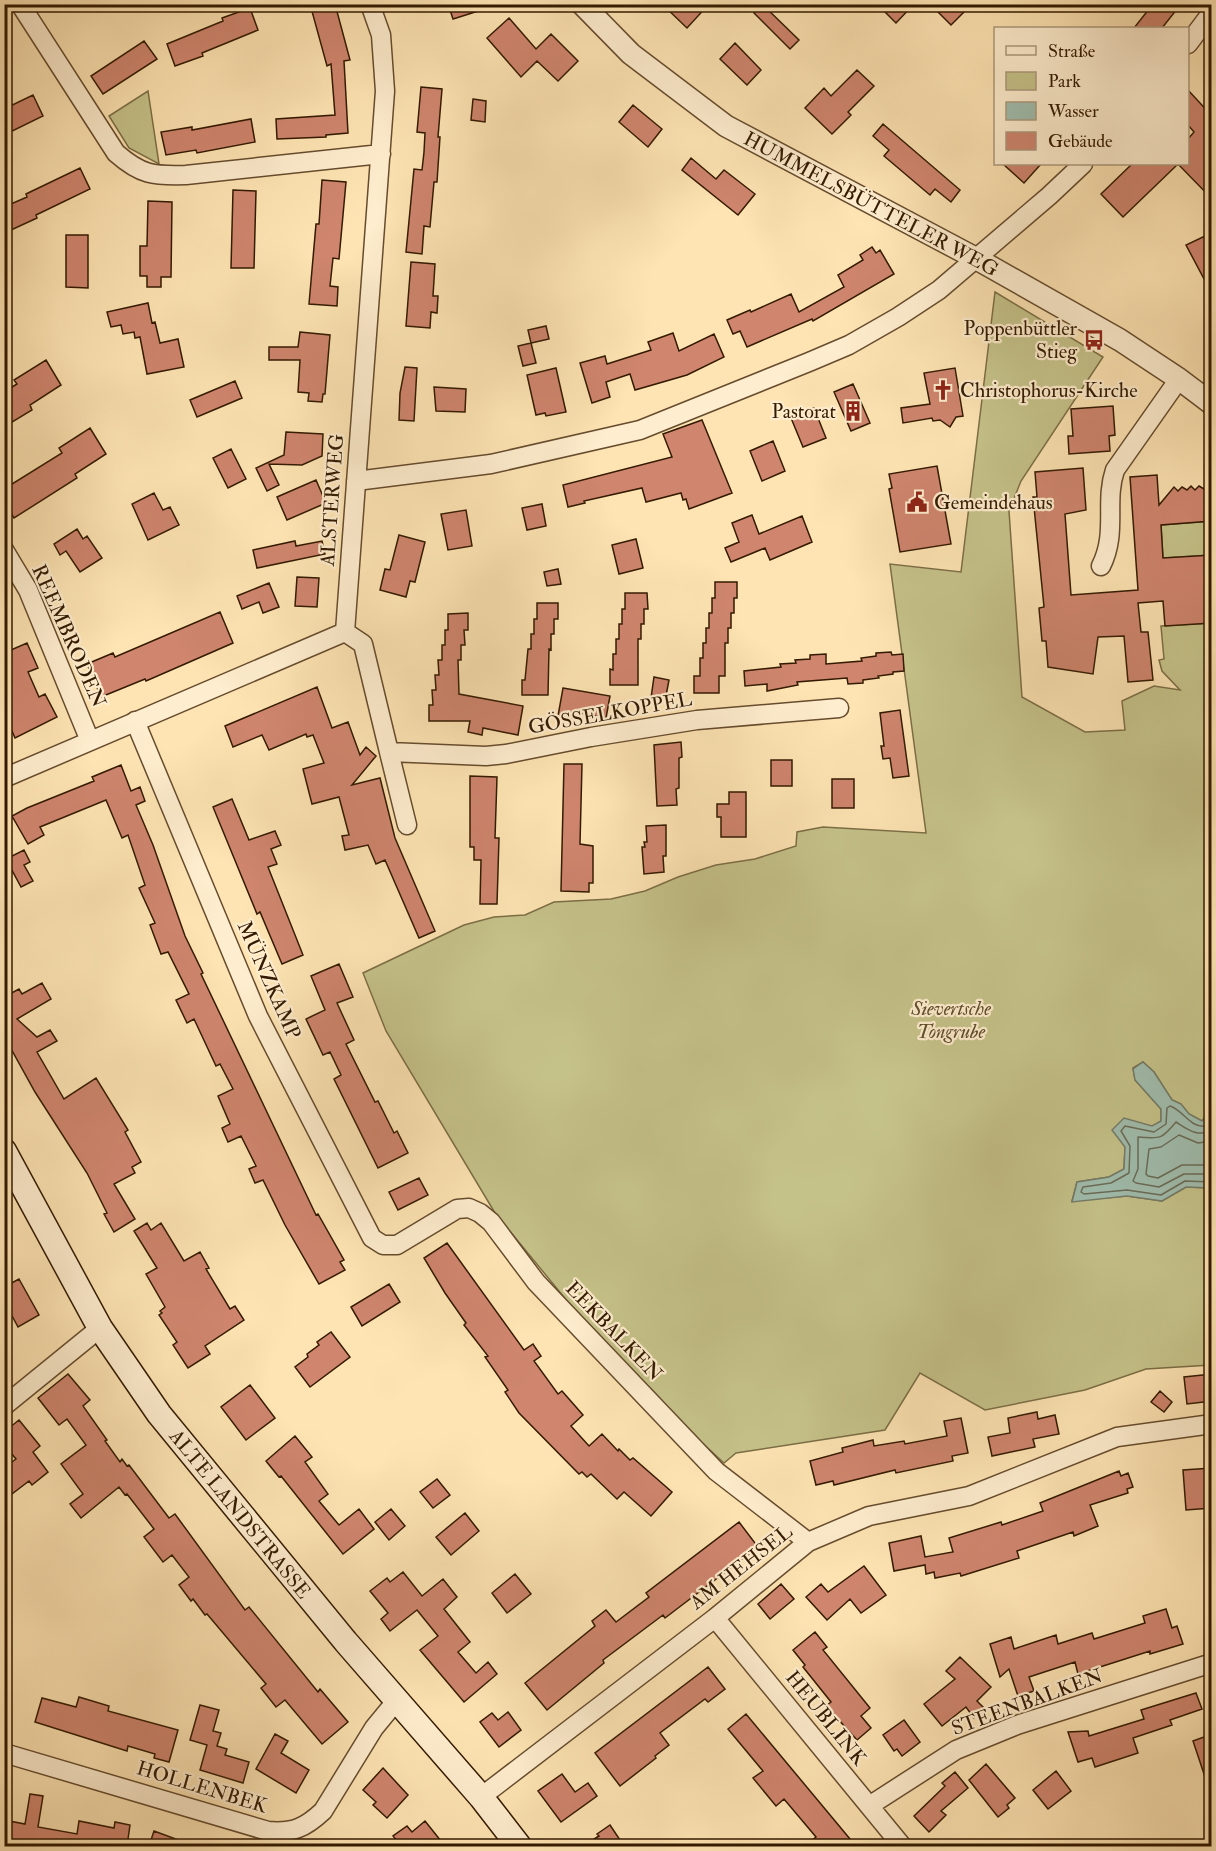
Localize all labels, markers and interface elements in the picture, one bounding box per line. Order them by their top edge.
legend [994,27,1189,165]
text: Straße [1048,40,1096,63]
text: Park [1048,70,1081,93]
text: Wasser [1047,100,1099,123]
street label: HUMMELSBÜTTELER WEG [739,126,1003,282]
text: Gebäude [1048,130,1113,153]
place label: Poppenbüttler Stieg [964,316,1078,364]
bus stop icon: Poppenbüttler Stieg [1082,328,1106,352]
church icon: Christophorus-Kirche [931,378,955,402]
place label: Christophorus-Kirche [960,378,1138,404]
place label: Pastorat [771,399,837,424]
building icon: Pastorat [841,399,865,423]
street label: ALSTERWEG [315,433,349,568]
public building icon: Gemeindehaus [905,490,929,514]
place label: Gemeindehaus [934,490,1053,515]
street label: REEMBRODEN [26,561,112,711]
street label: GÖSSELKOPPEL [526,686,694,740]
street label: MÜNZKAMP [232,917,306,1043]
park label: Sievertsche Tongrube [910,996,991,1044]
street label: EEKBALKEN [560,1276,668,1386]
street label: ALTE LANDSTRASSE [163,1423,316,1604]
street label: AM HEHSEL [684,1519,798,1615]
street label: STEENBALKEN [948,1663,1106,1741]
street label: HEUBLINK [780,1665,873,1771]
street label: HOLLENBEK [134,1755,271,1819]

